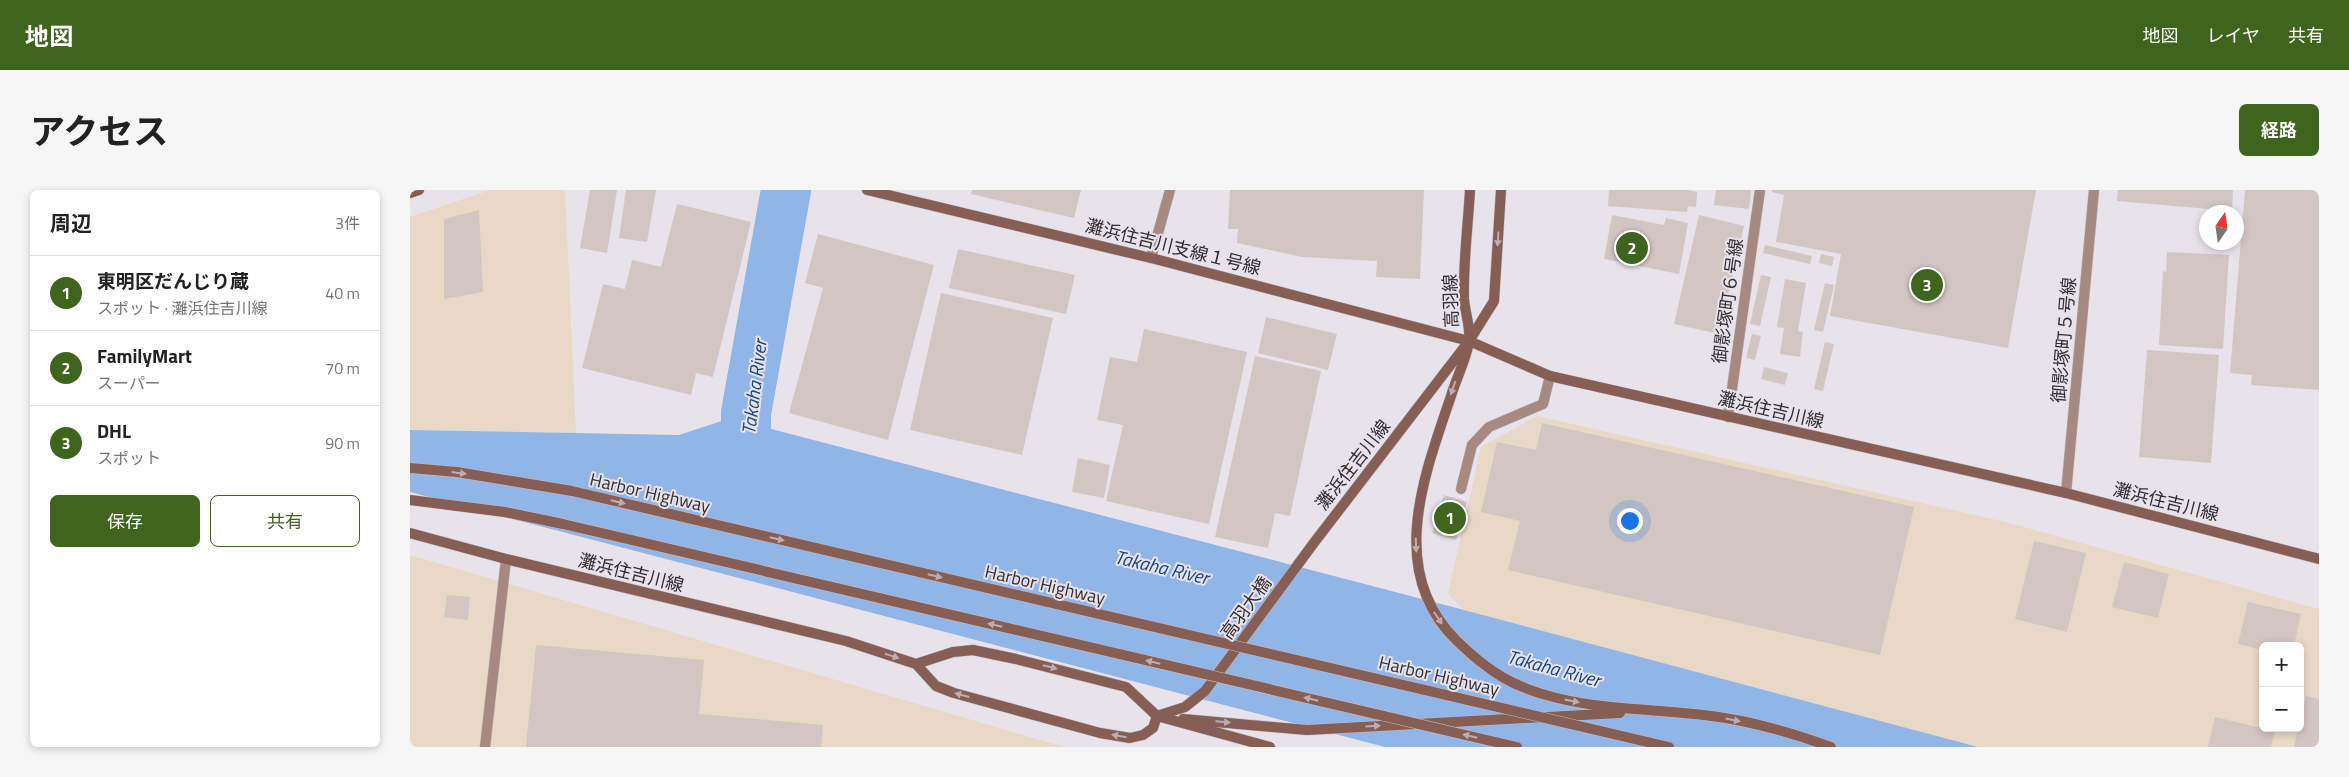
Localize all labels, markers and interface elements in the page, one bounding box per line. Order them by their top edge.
text: 地図 [25,18,73,54]
text: 地図 [2143,22,2179,49]
text: レイヤ [2207,22,2260,49]
text: 共有 [2288,22,2324,49]
text: アクセス [30,104,168,158]
button: 経路 [2239,104,2319,156]
north arrow [2199,205,2244,250]
text: 周辺 [50,207,92,239]
text: 3件 [335,211,360,235]
street label: 灘浜住吉川支線１号線 [1083,212,1264,281]
pin: 2 [1616,229,1648,267]
one-way arrow [1493,231,1501,247]
street label: 御影塚町６号線 [1705,237,1750,365]
text: 東明区だんじり蔵 [97,266,249,295]
pin: 3 [1911,266,1943,304]
street label: 高羽線 [1436,274,1465,328]
street label: 御影塚町５号線 [2045,276,2082,404]
text: 1 [62,281,70,305]
text: 40 m [325,281,360,305]
text: スポット · 灘浜住吉川線 [97,296,268,320]
water label: Takaha River [733,336,774,436]
text: FamilyMart [97,341,192,370]
text: 2 [62,356,70,380]
text: 70 m [325,356,360,380]
text: スーパー [97,371,161,395]
one-way arrow [1449,380,1457,395]
street label: 灘浜住吉川線 [1715,384,1827,435]
street label: 灘浜住吉川線 [1309,414,1396,516]
text: DHL [97,416,131,445]
text: 3 [62,431,70,455]
text: 90 m [325,431,360,455]
text: スポット [97,446,161,470]
street label: Harbor Highway [587,466,713,520]
one-way arrow [451,469,467,477]
street label: 灘浜住吉川線 [2110,475,2222,528]
button: 保存 [50,495,200,547]
button: 共有 [210,495,360,547]
one-way arrow [611,498,626,506]
pin: 1 [1434,499,1466,537]
your location [1617,508,1643,534]
one-way arrow [769,535,784,543]
one-way arrow [1413,537,1421,553]
water label: Takaha River [1112,542,1214,592]
street label: 灘浜住吉川線 [575,546,687,599]
street label: Harbor Highway [982,558,1108,612]
street label: 高羽大橋 [1214,571,1278,645]
one-way arrow [927,572,942,580]
one-way arrow [1433,611,1443,625]
one-way arrow [987,621,1002,629]
water label: Takaha River [1504,641,1606,694]
map controls [2259,642,2304,732]
button: + [2259,642,2304,687]
street label: Harbor Highway [1376,649,1502,703]
one-way arrow [885,653,900,661]
one-way arrow [1146,658,1161,666]
one-way arrow [1042,663,1057,671]
button: − [2259,687,2304,732]
one-way arrow [955,691,970,699]
one-way arrow [1304,695,1319,703]
one-way arrow [1564,697,1580,705]
one-way arrow [1726,716,1741,724]
one-way arrow [1215,718,1231,726]
one-way arrow [1365,722,1381,730]
one-way arrow [1111,732,1127,740]
one-way arrow [1462,732,1477,740]

